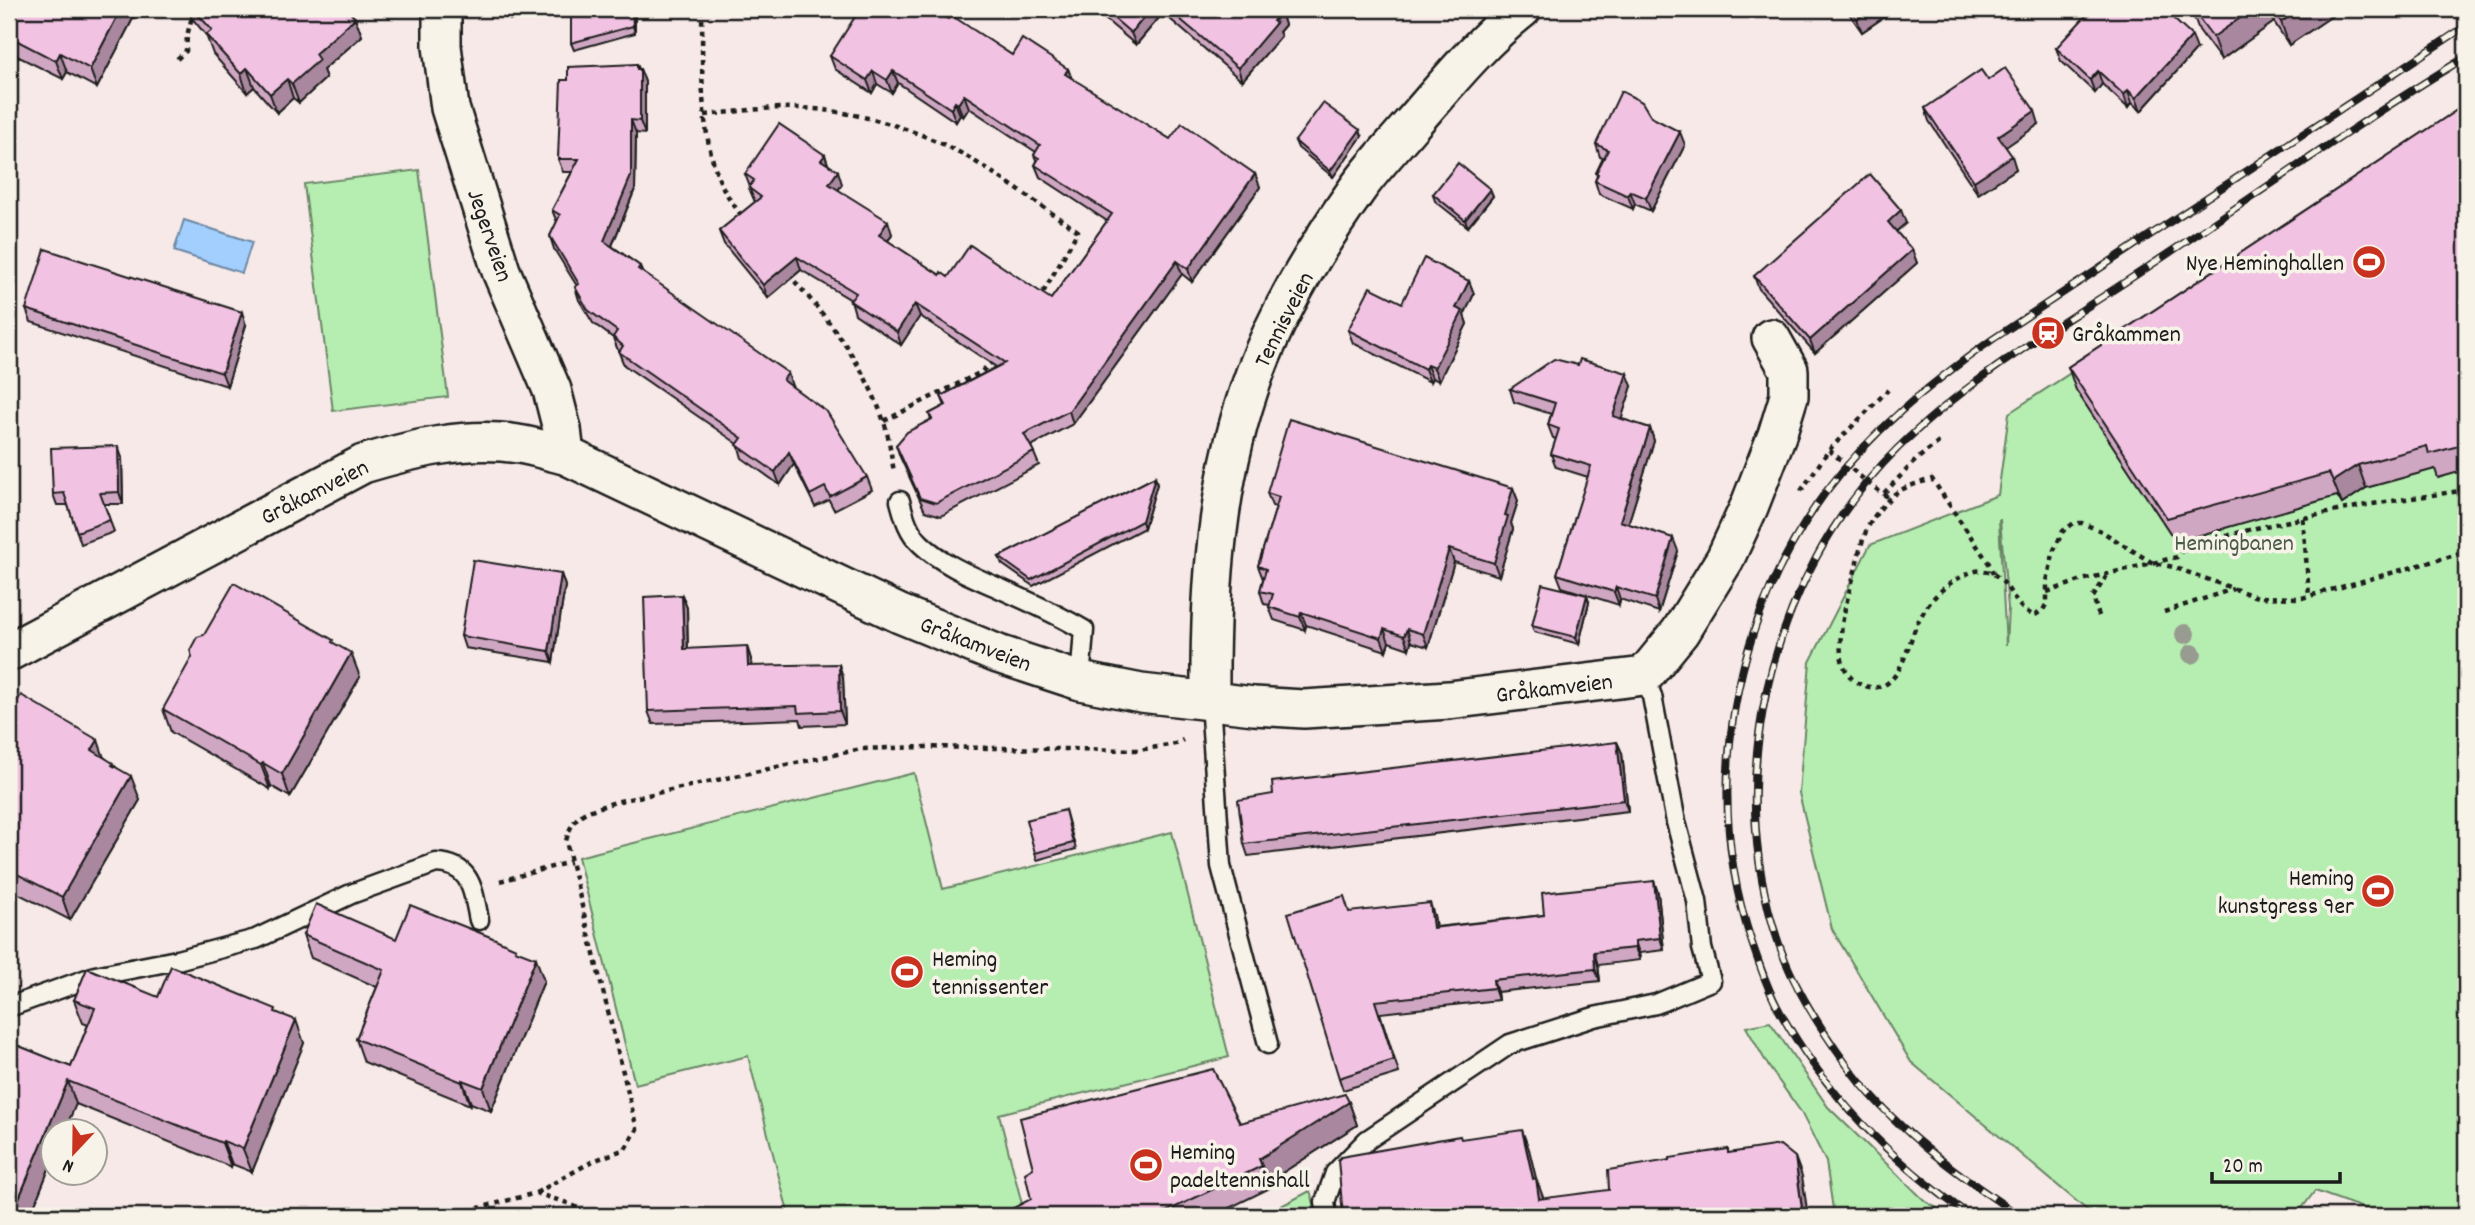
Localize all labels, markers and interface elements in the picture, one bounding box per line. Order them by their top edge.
street label: Jegerveien [456,185,520,287]
sports icon: Nye Heminghallen [2350,243,2388,281]
place label: Nye Heminghallen [2186,248,2344,282]
street label: Tennisveien [1247,267,1324,374]
station icon: Gråkammen [2029,314,2067,352]
place label: Gråkammen [2072,319,2181,353]
street label: Gråkamveien [255,452,375,535]
park label: Hemingbanen [2174,528,2294,562]
street label: Gråkamveien [914,609,1036,683]
street label: Gråkamveien [1494,666,1615,714]
place label: Heming kunstgress 9er [2218,863,2354,925]
sports icon: Heming kunstgress 9er [2359,872,2397,910]
place label: Heming tennissenter [932,944,1048,1006]
sports icon: Heming tennissenter [888,953,926,991]
north arrow [38,1116,108,1186]
place label: Heming padeltennishall [1170,1137,1310,1199]
scale bar [2212,1141,2340,1185]
sports icon: Heming padeltennishall [1127,1146,1165,1184]
text: N [60,1150,78,1179]
text: 20 m [2223,1153,2263,1183]

